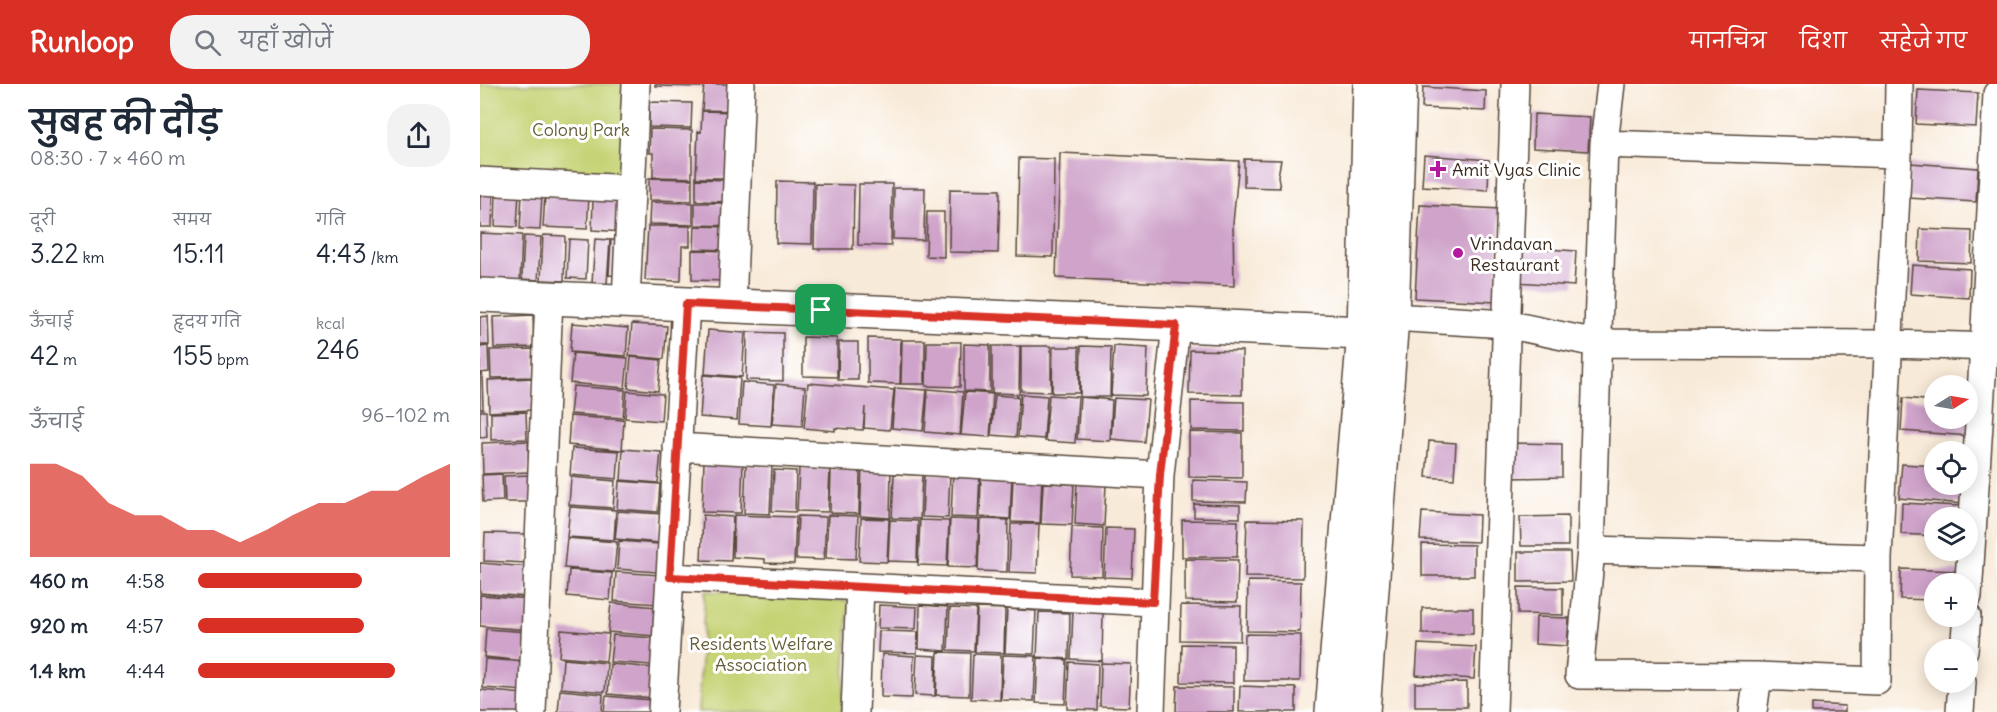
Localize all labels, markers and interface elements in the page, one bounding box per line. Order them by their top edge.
search box [170,15,590,69]
text: Runloop [30,24,134,60]
icon: search [191,26,224,59]
text: यहाँ खोजें [239,26,333,54]
text: मानचित्र [1689,27,1767,54]
text: दिशा [1800,27,1847,54]
text: सहेजे गए [1880,27,1967,54]
text: सुबह की दौड़ [30,101,221,143]
button: share [387,104,450,167]
park label: Colony Park [532,118,630,141]
text: 08:30 · 7 × 460 m [30,145,186,170]
place label: Amit Vyas Clinic [1452,158,1581,181]
marker: Amit Vyas Clinic [1429,160,1447,178]
text: दूरी [30,209,55,229]
text: समय [173,209,211,229]
text: गति [316,209,345,229]
place label: Vrindavan Restaurant [1470,232,1559,276]
text: 3.22 [30,237,79,270]
text: 15:11 [173,237,225,270]
text: 4:43 [316,237,367,270]
marker: Vrindavan Restaurant [1451,246,1465,260]
text: km [79,247,105,267]
text: /km [367,247,399,267]
pin [795,284,846,335]
icon: arrive [804,293,837,326]
text: ऊँचाई [30,311,73,331]
text: हृदय गति [173,311,241,331]
text: kcal [316,313,345,333]
text: 246 [316,333,360,366]
text: 42 [30,339,59,372]
text: 155 [173,339,213,372]
text: m [59,349,77,369]
text: bpm [213,349,249,369]
north arrow [1924,375,1978,429]
map controls [1924,375,1978,693]
text: 96–102 m [361,402,450,427]
text: ऊँचाई [30,408,84,433]
button: locate [1924,441,1978,495]
button: layers [1924,507,1978,561]
text: 460 m [30,568,89,593]
text: 4:58 [126,568,165,593]
button: + [1924,573,1978,627]
text: 920 m [30,613,88,638]
text: 4:57 [126,613,163,638]
park label: Residents Welfare Association [689,632,833,676]
button: − [1924,639,1978,693]
text: 1.4 km [30,658,86,683]
text: 4:44 [126,658,165,683]

